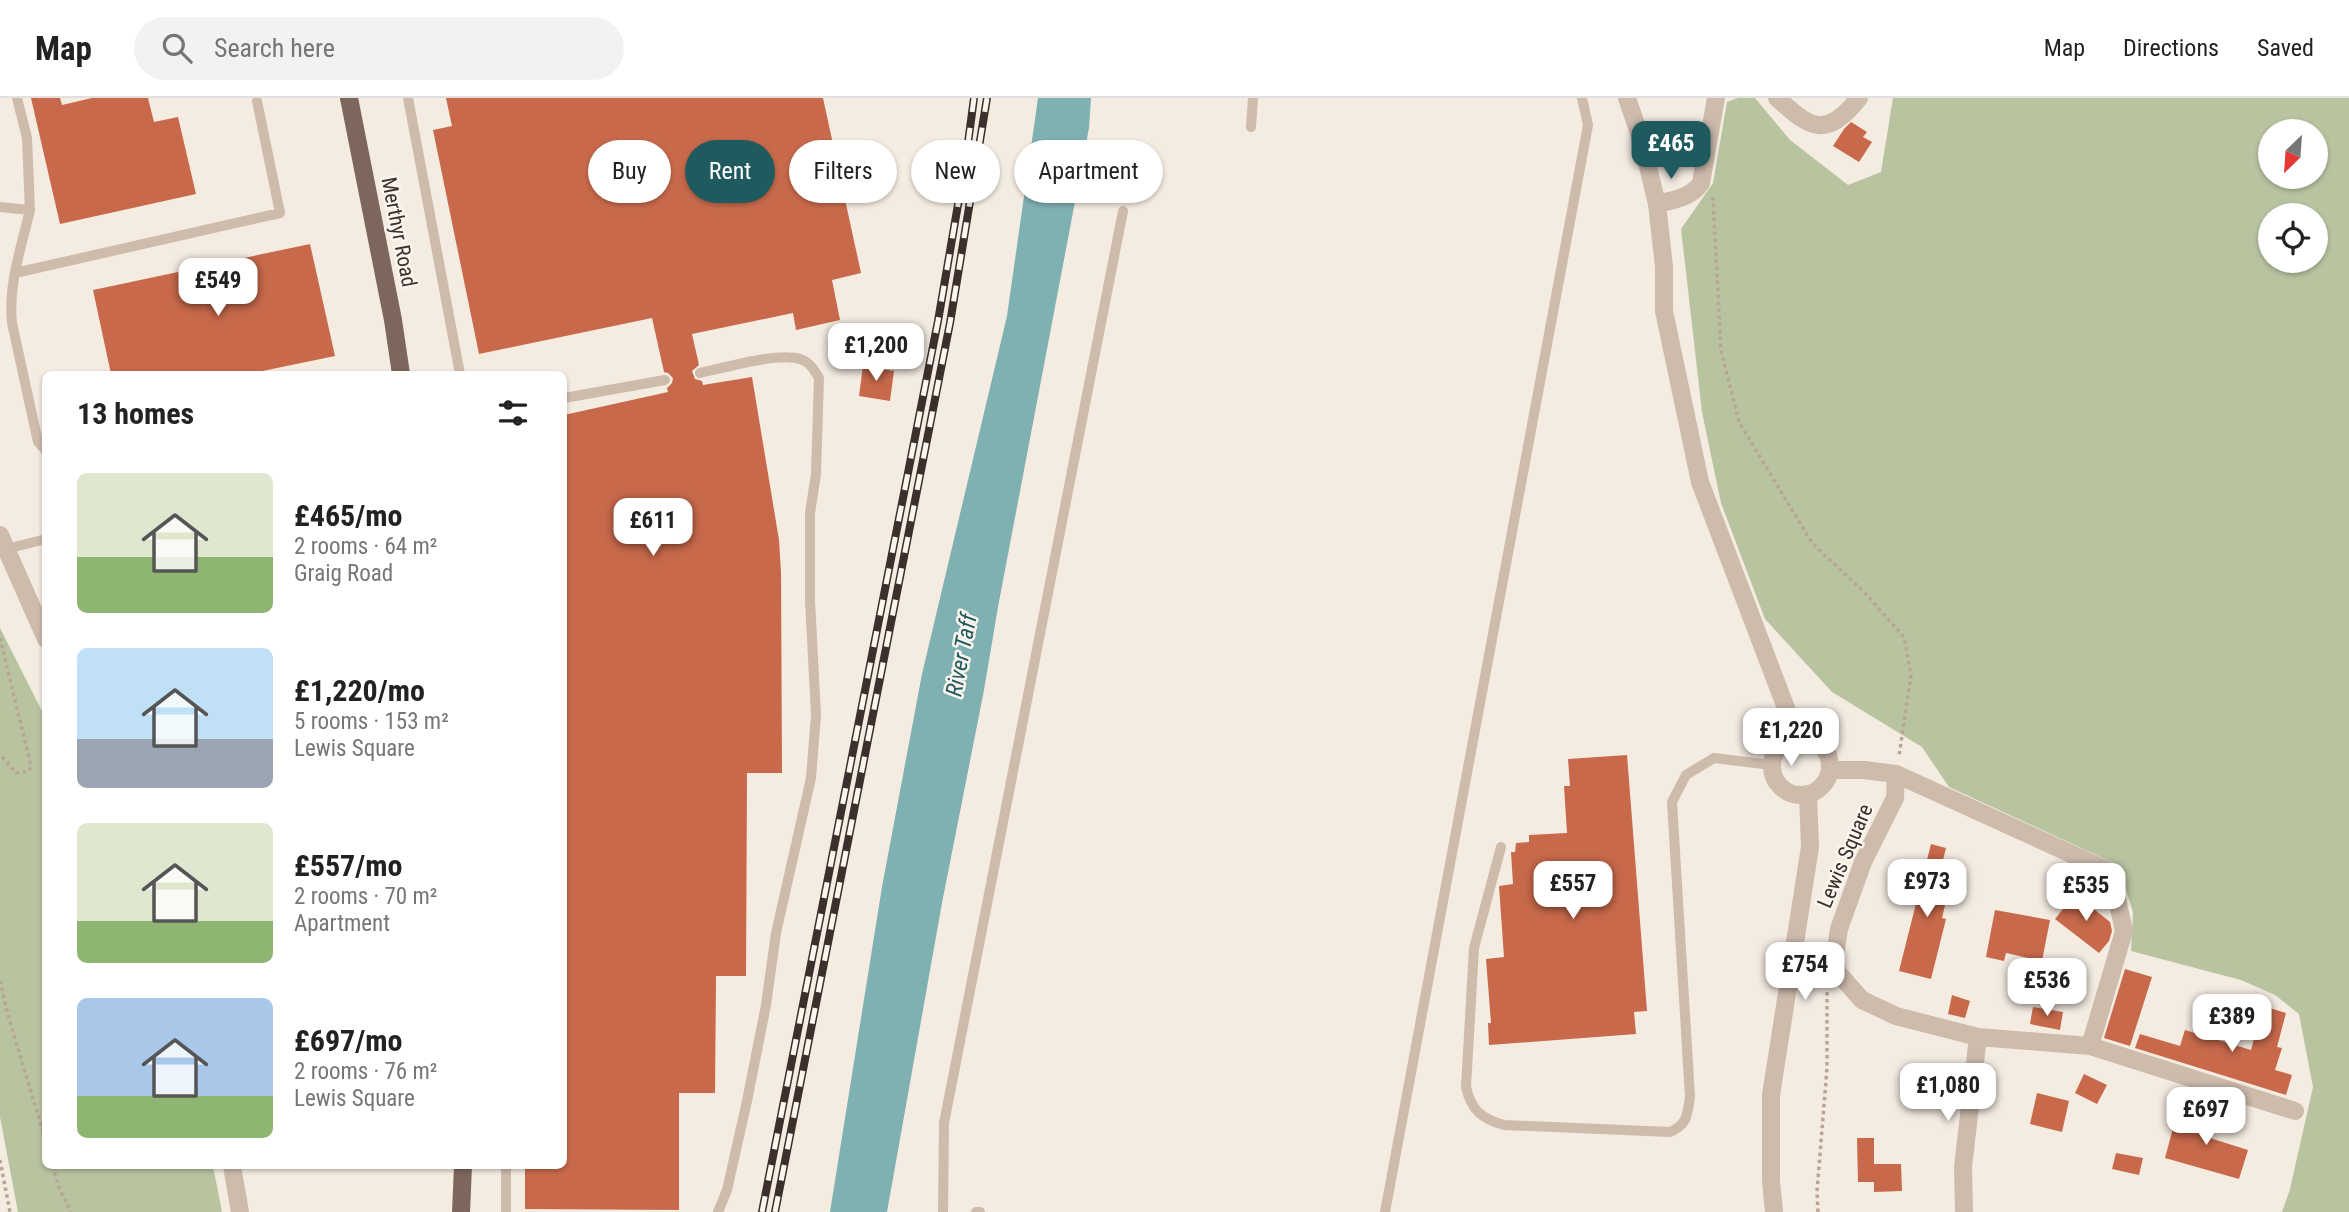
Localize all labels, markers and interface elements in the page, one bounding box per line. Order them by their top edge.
search box [134,17,624,80]
text: Map [35,29,92,68]
icon: search [158,29,196,67]
text: Search here [214,33,335,63]
text: Map [2044,34,2085,62]
text: Directions [2123,34,2219,62]
text: Saved [2257,34,2314,62]
north arrow [2258,119,2328,189]
map controls [2258,119,2328,273]
pin: £465 [1630,122,1712,181]
text: £465 [1648,130,1694,157]
chip: Buy [588,140,671,203]
chip: Rent [685,140,775,203]
chip: Filters [789,140,897,203]
chip: New [911,140,1000,203]
chip: Apartment [1014,140,1163,203]
street label: Merthyr Road [377,175,421,289]
button: locate [2258,203,2328,273]
pin: £549 [177,258,259,318]
text: £549 [195,267,241,294]
pin: £1,200 [819,324,933,383]
text: £1,200 [844,332,908,359]
icon: filters [494,394,532,432]
text: 13 homes [77,396,194,431]
text: £465/mo [294,498,402,533]
pin: £611 [612,498,694,558]
icon: home [133,501,217,585]
text: £611 [630,507,676,534]
text: 2 rooms · 64 m² [294,533,437,560]
text: Graig Road [294,560,393,587]
water label: River Taff [940,610,983,699]
text: £1,220/mo [294,673,425,708]
icon: home [133,676,217,760]
text: 5 rooms · 153 m² [294,708,449,735]
pin: £1,220 [1734,708,1848,768]
text: £1,220 [1759,717,1823,744]
text: Lewis Square [294,735,415,762]
street label: Lewis Square [1812,800,1878,911]
text: £557/mo [294,848,402,883]
icon: home [133,851,217,935]
pin: £973 [1886,860,1968,919]
pin: £557 [1532,862,1614,921]
pin: £535 [2045,864,2127,923]
text: £973 [1904,868,1950,895]
text: £557 [1550,870,1596,897]
text: £535 [2063,872,2109,899]
text: 2 rooms · 70 m² [294,883,437,910]
text: Apartment [294,910,390,937]
pin: £754 [1764,942,1846,1002]
text: £754 [1782,951,1828,978]
pin: £536 [2006,958,2088,1018]
text: £536 [2024,967,2070,994]
pin: £389 [2191,995,2273,1054]
text: £389 [2209,1003,2255,1030]
text: £697/mo [294,1023,402,1058]
icon: home [133,1026,217,1110]
text: 2 rooms · 76 m² [294,1058,437,1085]
pin: £1,080 [1891,1063,2005,1123]
text: £1,080 [1916,1072,1980,1099]
text: Lewis Square [294,1085,415,1112]
pin: £697 [2165,1088,2247,1147]
text: £697 [2183,1096,2229,1123]

